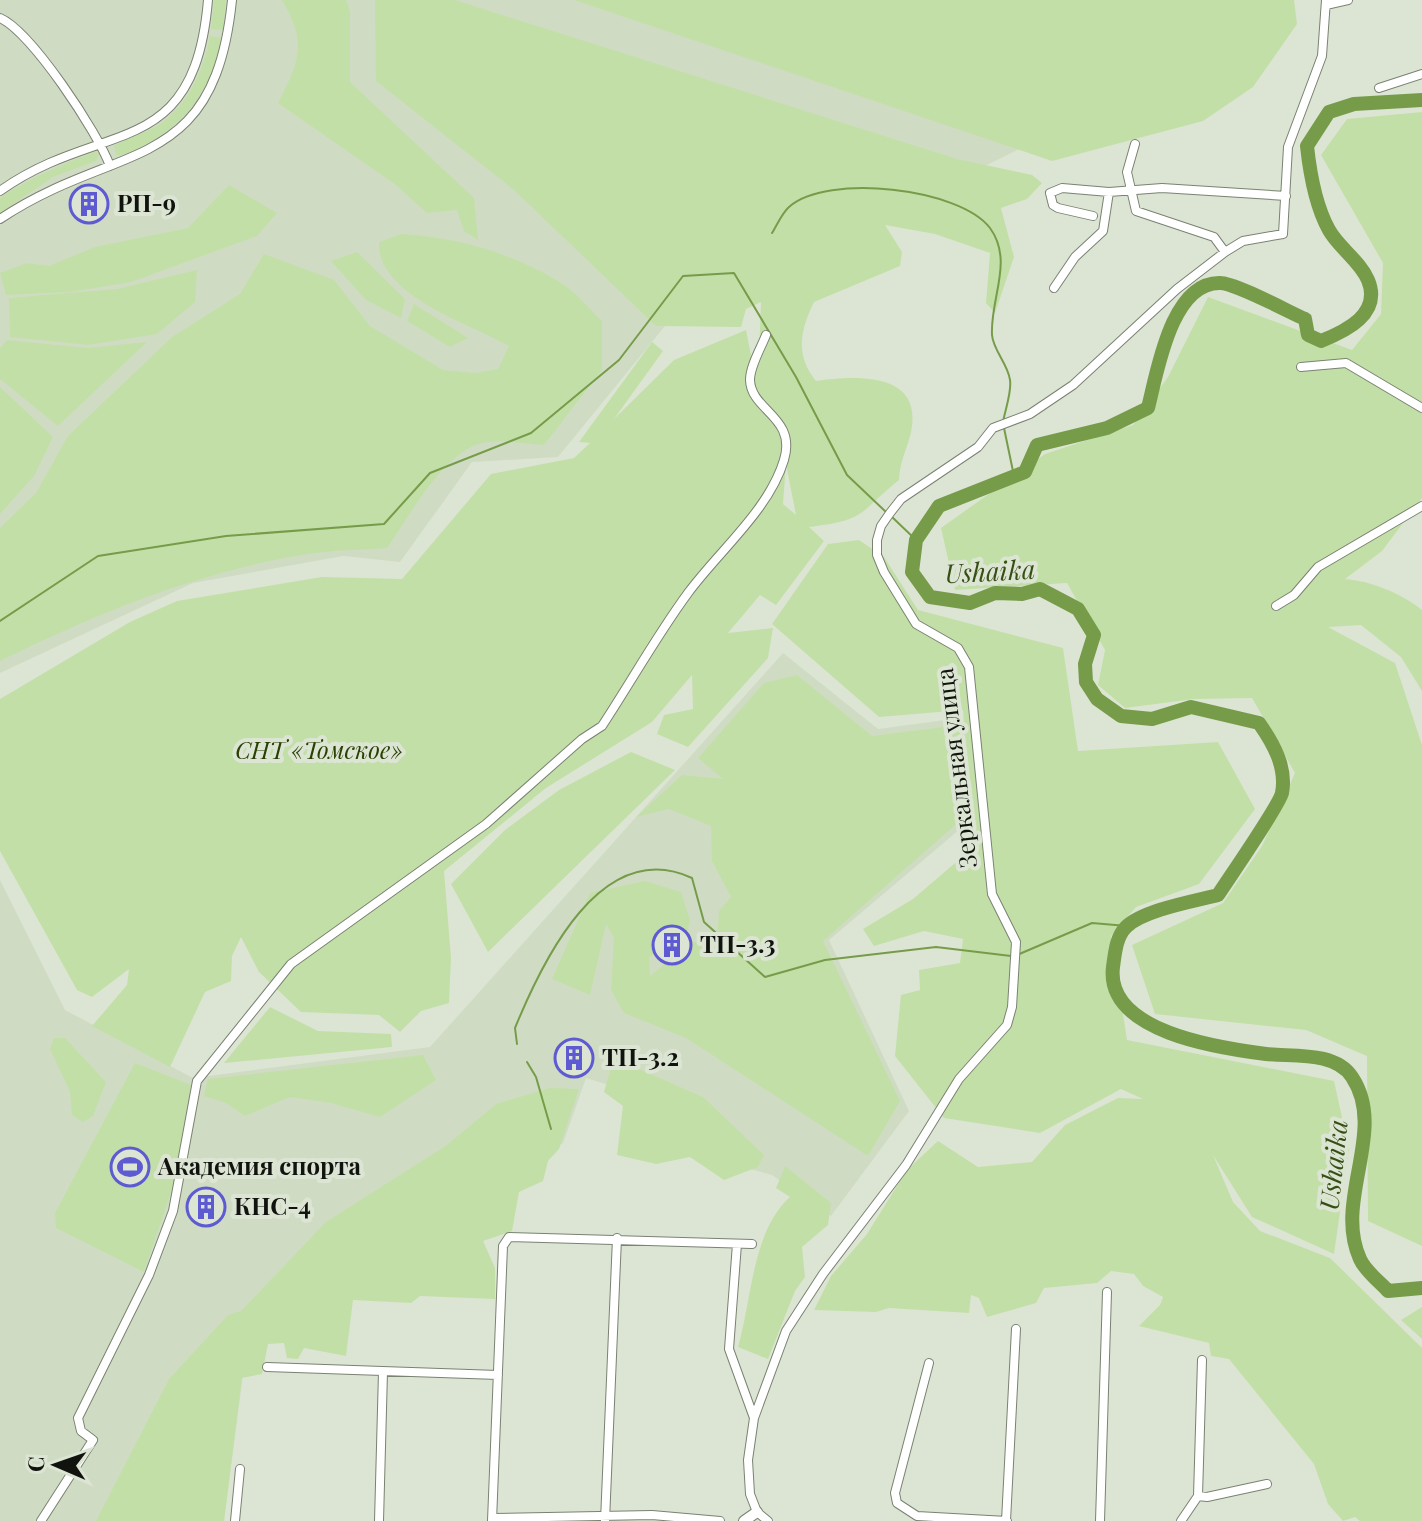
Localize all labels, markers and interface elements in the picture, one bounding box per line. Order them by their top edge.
building icon: РП-9 [68,183,110,225]
place label: РП-9 [117,186,176,218]
water label: Ushaika [944,551,1036,590]
street label: Зеркальная улица [927,666,983,870]
park label: СНТ «Томское» [235,733,403,765]
building icon: ТП-3.3 [651,924,693,966]
place label: ТП-3.3 [700,927,775,959]
building icon: ТП-3.2 [553,1037,595,1079]
place label: ТП-3.2 [602,1040,679,1072]
water label: Ushaika [1310,1118,1355,1212]
sports icon: Академия спорта [109,1146,151,1188]
place label: Академия спорта [157,1149,361,1181]
building icon: КНС-4 [185,1186,227,1228]
place label: КНС-4 [234,1189,311,1221]
north arrow [16,1425,96,1505]
text: С [20,1456,50,1473]

